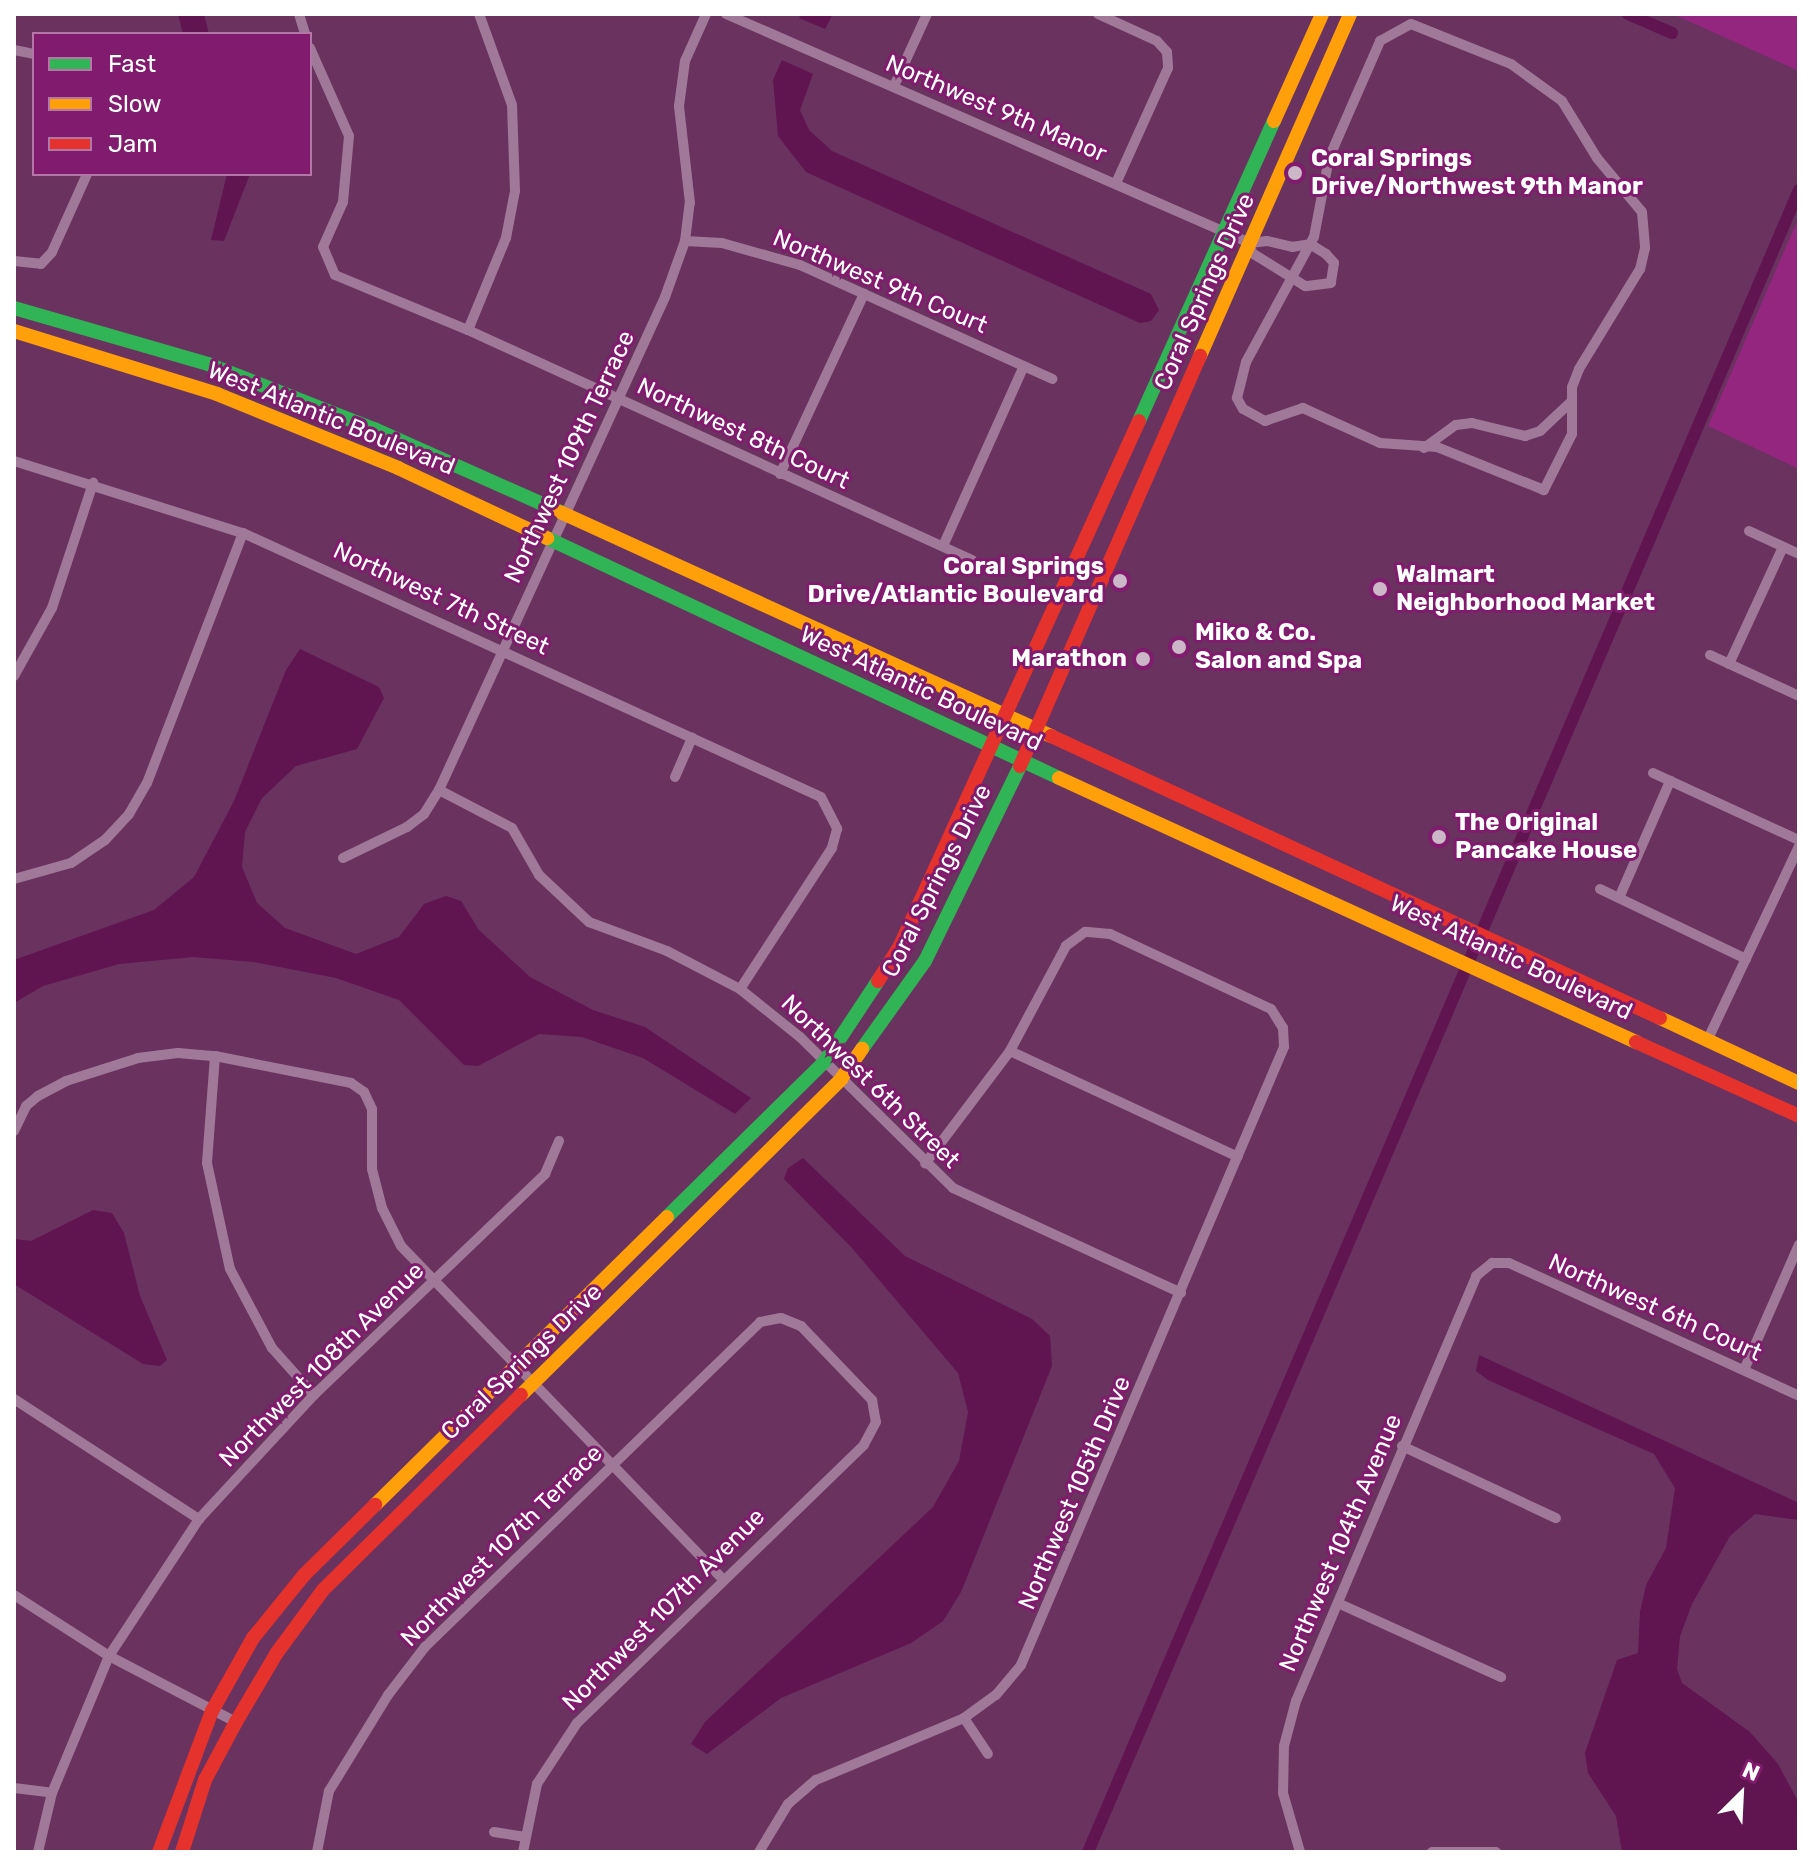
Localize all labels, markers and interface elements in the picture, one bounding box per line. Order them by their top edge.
legend [32,32,312,176]
street label: Northwest 9th Manor [881,49,1111,169]
text: Fast [108,50,156,78]
text: Slow [108,90,161,118]
text: Jam [108,130,158,158]
place label: Coral Springs Drive/Northwest 9th Manor [1311,145,1643,201]
marker: Coral Springs Drive/Northwest 9th Manor [1286,164,1304,182]
street label: Coral Springs Drive [1149,189,1261,395]
street label: Northwest 9th Court [768,224,992,340]
street label: Northwest 109th Terrace [499,326,641,588]
street label: West Atlantic Boulevard [203,356,459,482]
street label: Northwest 8th Court [632,372,854,496]
street label: Northwest 7th Street [329,536,553,662]
place label: Coral Springs Drive/Atlantic Boulevard [808,553,1104,609]
place label: Walmart Neighborhood Market [1396,561,1655,617]
marker: Coral Springs Drive/Atlantic Boulevard [1111,572,1129,590]
marker: Walmart Neighborhood Market [1371,580,1389,598]
place label: Miko & Co. Salon and Spa [1195,619,1362,675]
street label: West Atlantic Boulevard [795,620,1047,758]
marker: Miko & Co. Salon and Spa [1170,638,1188,656]
place label: Marathon [1011,645,1127,673]
marker: Marathon [1134,650,1152,668]
street label: Coral Springs Drive [876,780,998,982]
place label: The Original Pancake House [1455,809,1637,865]
marker: The Original Pancake House [1430,828,1448,846]
street label: West Atlantic Boulevard [1385,889,1637,1027]
street label: Northwest 6th Street [775,989,965,1175]
street label: Northwest 6th Court [1544,1248,1766,1368]
street label: Northwest 108th Avenue [214,1257,430,1473]
street label: Coral Springs Drive [436,1278,608,1446]
street label: Northwest 105th Drive [1013,1372,1137,1614]
street label: Northwest 104th Avenue [1274,1410,1408,1676]
street label: Northwest 107th Terrace [395,1439,609,1653]
street label: Northwest 107th Avenue [557,1503,771,1717]
north arrow [1701,1754,1781,1834]
text: N [1738,1756,1764,1787]

